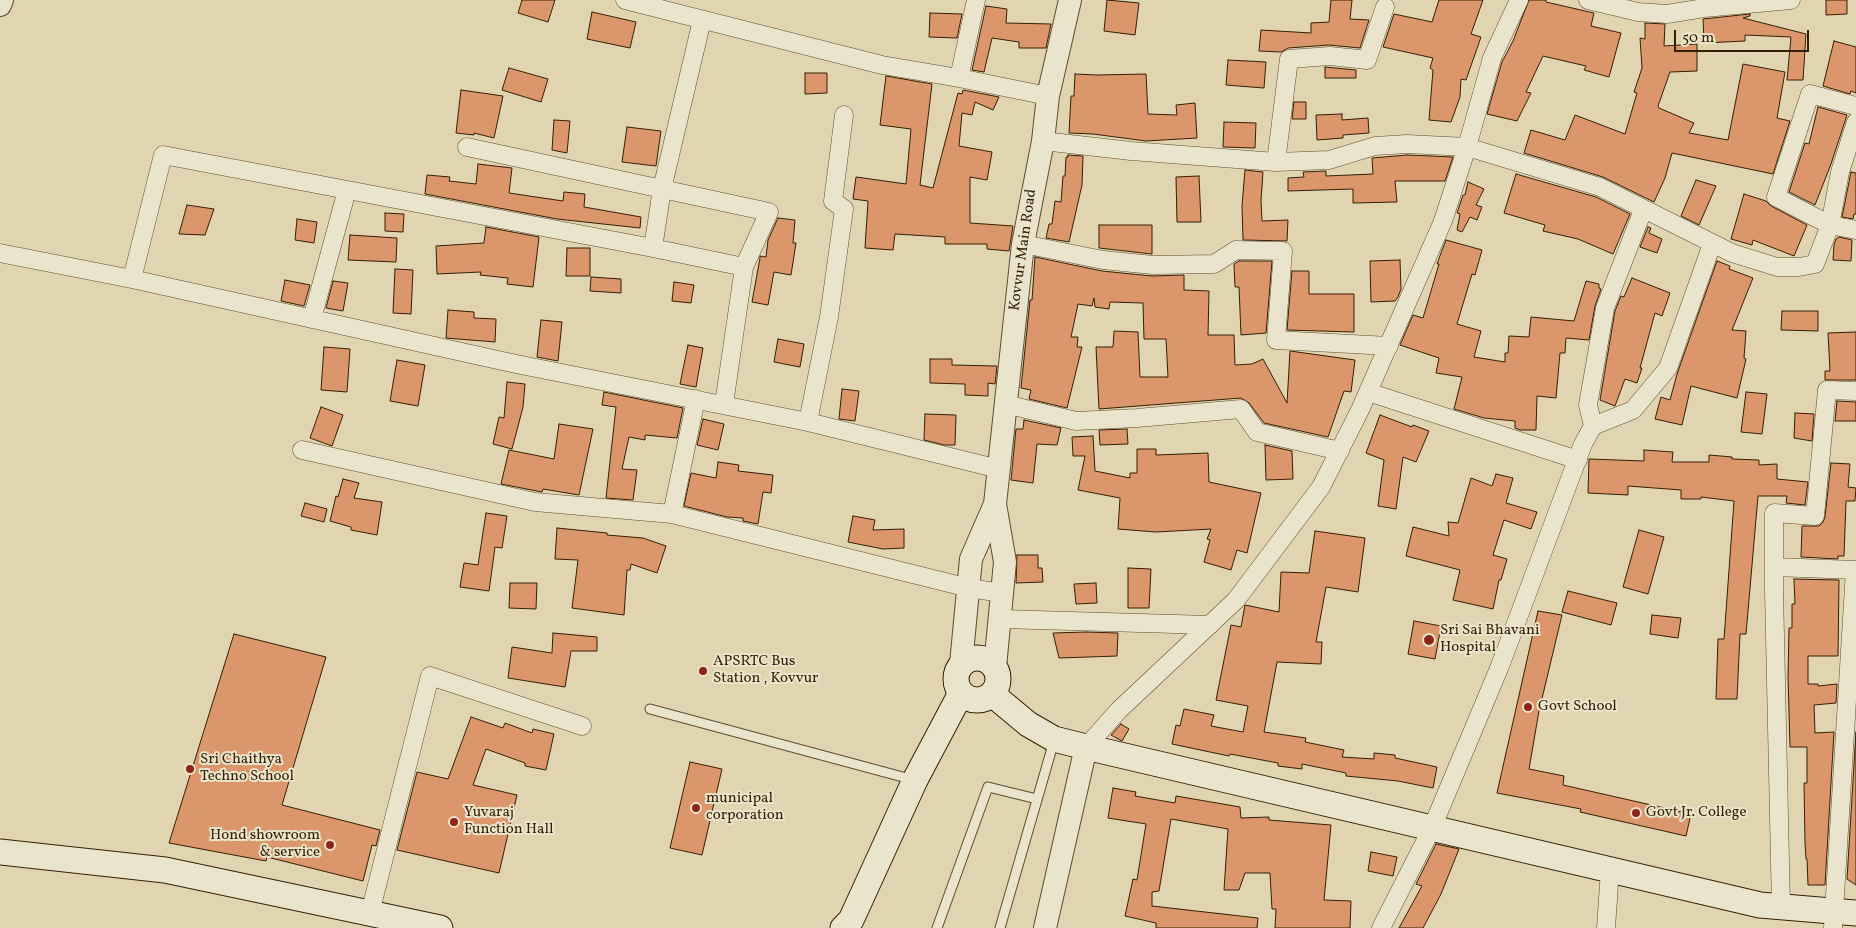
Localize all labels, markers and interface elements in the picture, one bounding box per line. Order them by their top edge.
scale bar [1676,20,1811,52]
text: 50 m [1682,28,1714,49]
street label: Kovvur Main Road [1007,188,1041,312]
place label: Sri Sai Bhavani Hospital [1440,622,1540,657]
marker: Sri Sai Bhavani Hospital [1422,633,1436,647]
place label: APSRTC Bus Station , Kovvur [713,653,818,688]
marker: APSRTC Bus Station , Kovvur [697,665,709,677]
place label: Govt School [1538,698,1617,716]
marker: Govt School [1522,701,1534,713]
place label: Sri Chaithya Techno School [200,751,294,786]
marker: Sri Chaithya Techno School [184,763,196,775]
place label: municipal corporation [706,790,784,825]
marker: municipal corporation [690,802,702,814]
place label: Yuvaraj Function Hall [464,804,554,839]
place label: Govt Jr. College [1646,804,1747,822]
marker: Govt Jr. College [1630,807,1642,819]
marker: Yuvaraj Function Hall [448,816,460,828]
place label: Hond showroom & service [210,827,320,862]
marker: Hond showroom & service [324,839,336,851]

